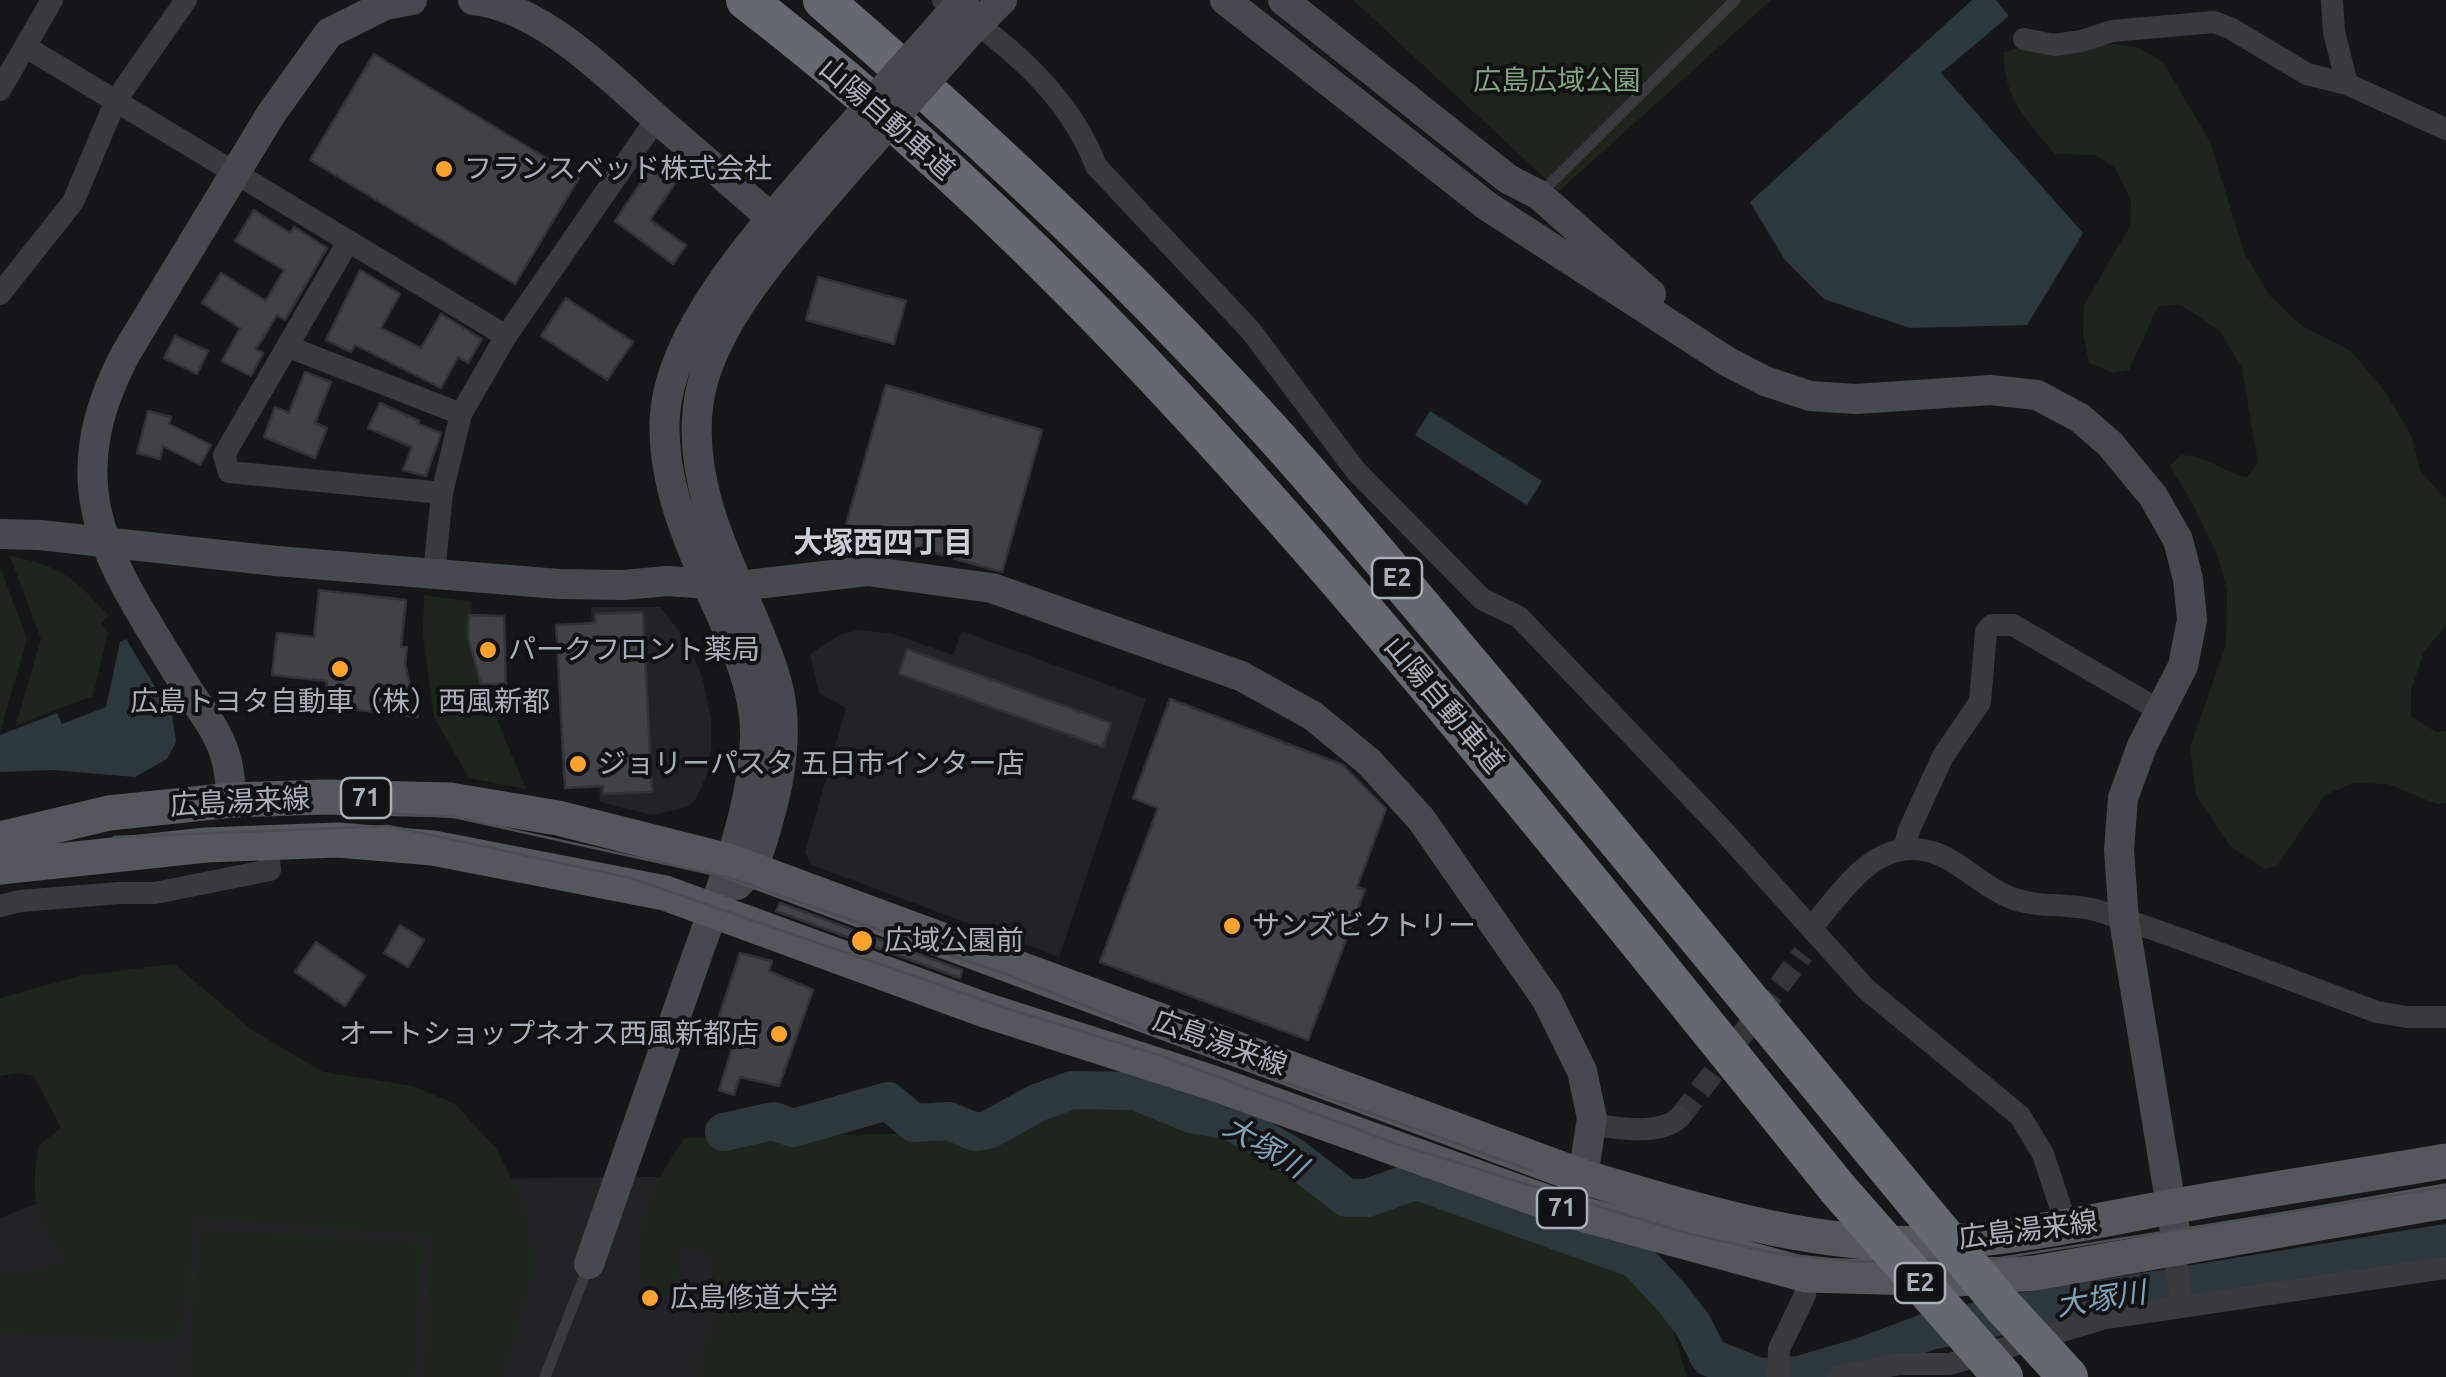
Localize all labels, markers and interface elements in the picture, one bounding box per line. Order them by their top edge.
street label: 山陽自動車道 [813,51,961,187]
park label: 広島広域公園 [1473,64,1641,98]
place label: フランスベッド株式会社 [464,152,772,186]
marker: フランスベッド株式会社 [433,158,455,180]
district label: 大塚西四丁目 [793,525,973,561]
road number: E2 [1372,558,1422,598]
street label: 山陽自動車道 [1377,630,1511,780]
place label: パークフロント薬局 [508,633,760,667]
marker: パークフロント薬局 [477,639,499,661]
marker: 広島トヨタ自動車（株）西風新都 [329,658,351,680]
place label: 広島トヨタ自動車（株）西風新都 [130,685,550,719]
place label: ジョリーパスタ 五日市インター店 [598,747,1024,781]
marker: ジョリーパスタ 五日市インター店 [567,753,589,775]
road number: 71 [341,778,391,818]
street label: 広島湯来線 [169,782,311,822]
place label: サンズビクトリー [1252,909,1476,943]
marker: サンズビクトリー [1221,915,1243,937]
place label: 広域公園前 [884,924,1024,958]
marker: 広域公園前 [849,928,875,954]
street label: 広島湯来線 [1148,1003,1292,1083]
place label: オートショップネオス西風新都店 [339,1017,759,1051]
marker: オートショップネオス西風新都店 [768,1023,790,1045]
water label: 大塚川 [1217,1108,1313,1186]
road number: 71 [1537,1188,1587,1228]
street label: 広島湯来線 [1956,1205,2100,1255]
road number: E2 [1895,1263,1945,1303]
water label: 大塚川 [2054,1274,2148,1324]
place label: 広島修道大学 [670,1281,838,1315]
marker: 広島修道大学 [639,1287,661,1309]

